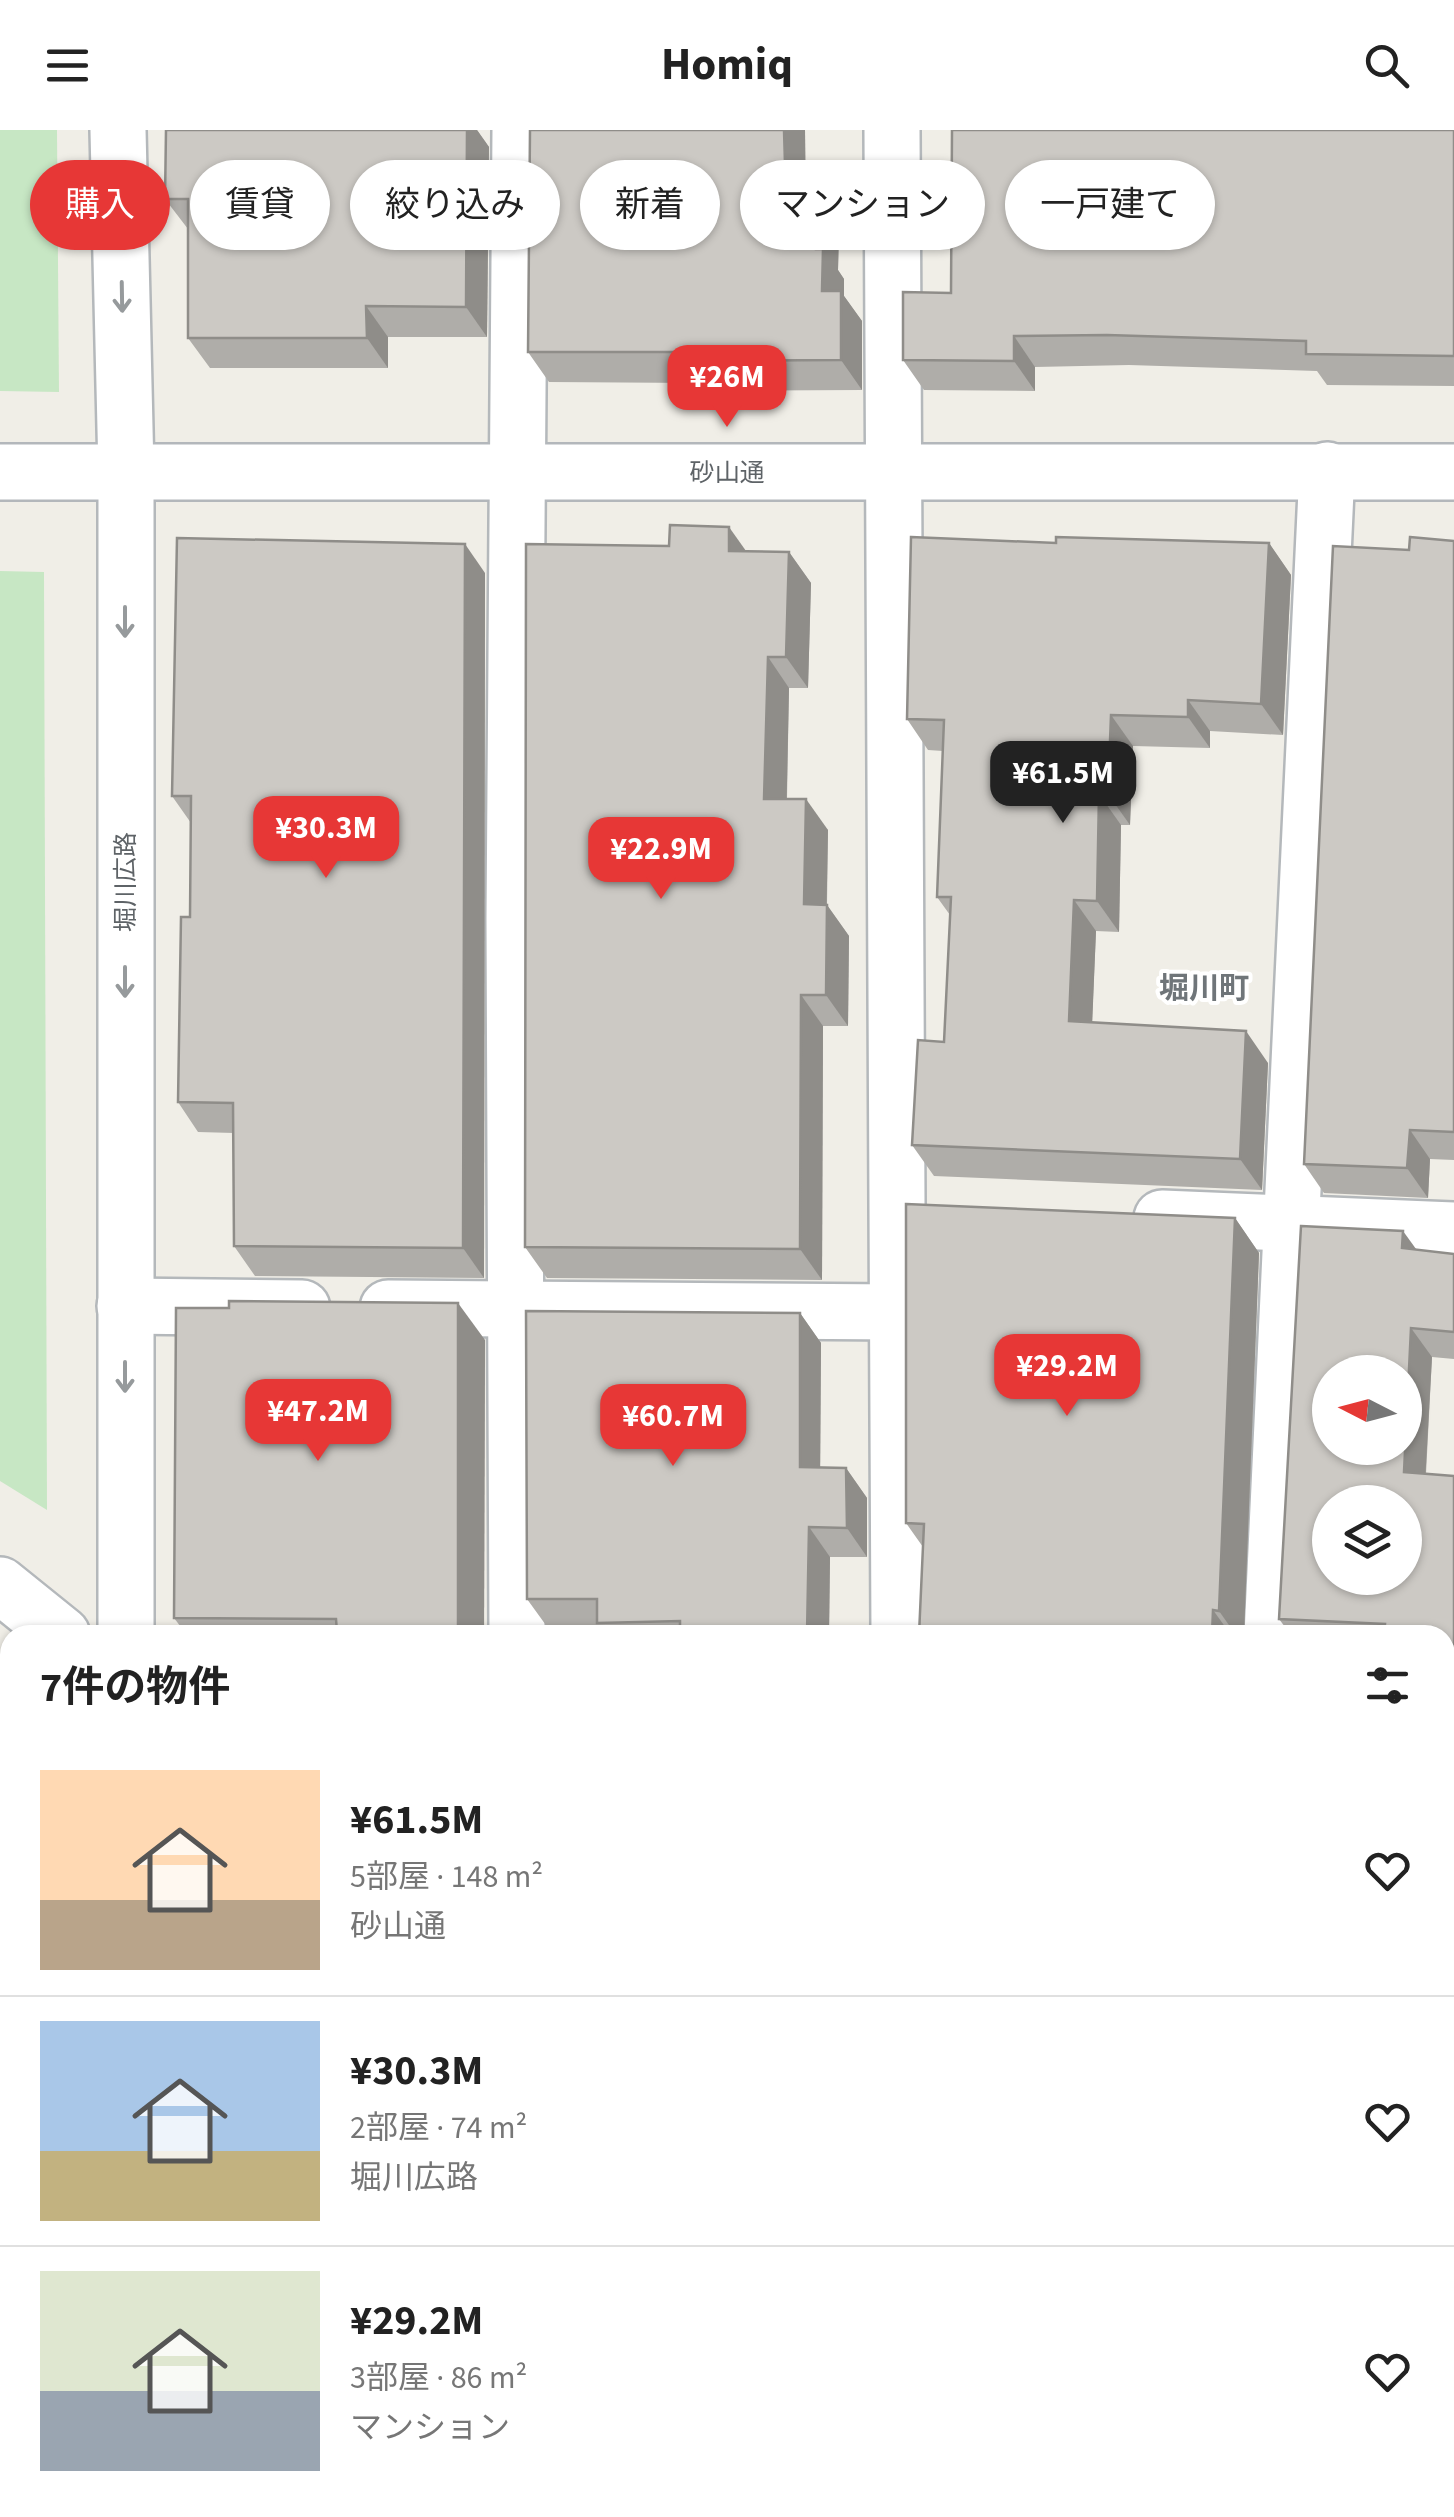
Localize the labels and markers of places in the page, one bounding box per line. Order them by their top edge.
pin: ¥26M [668,345,786,430]
pin: ¥61.5M [982,741,1144,826]
pin: ¥30.3M [245,796,407,881]
pin: ¥22.9M [580,817,742,902]
pin: ¥29.2M [986,1334,1148,1419]
pin: ¥47.2M [237,1379,399,1464]
pin: ¥60.7M [592,1384,754,1469]

